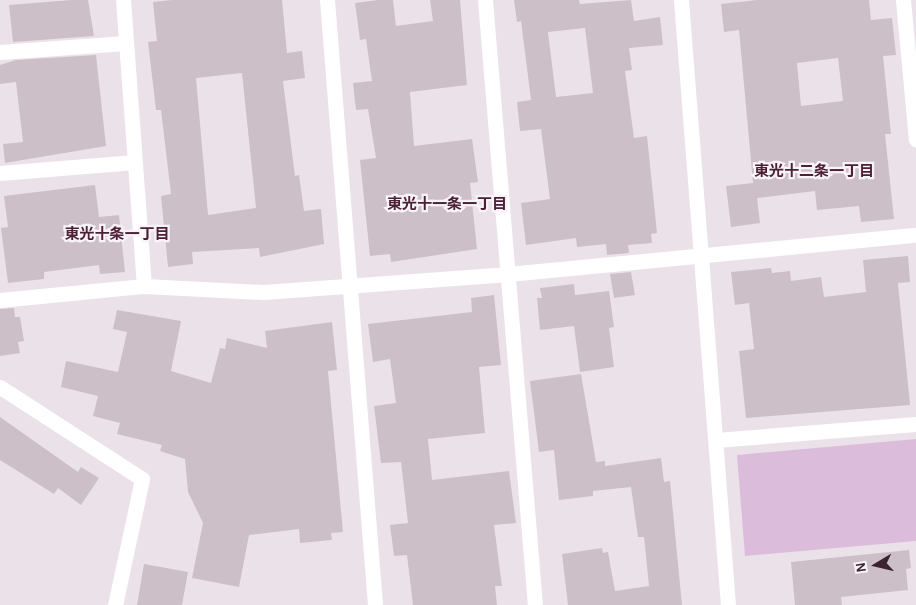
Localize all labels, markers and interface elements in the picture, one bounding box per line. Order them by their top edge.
district label: 東光十二条一丁目 [754,163,874,181]
district label: 東光十一条一丁目 [387,196,507,214]
district label: 東光十条一丁目 [65,226,169,244]
north arrow [851,540,901,590]
text: N [854,561,869,573]

